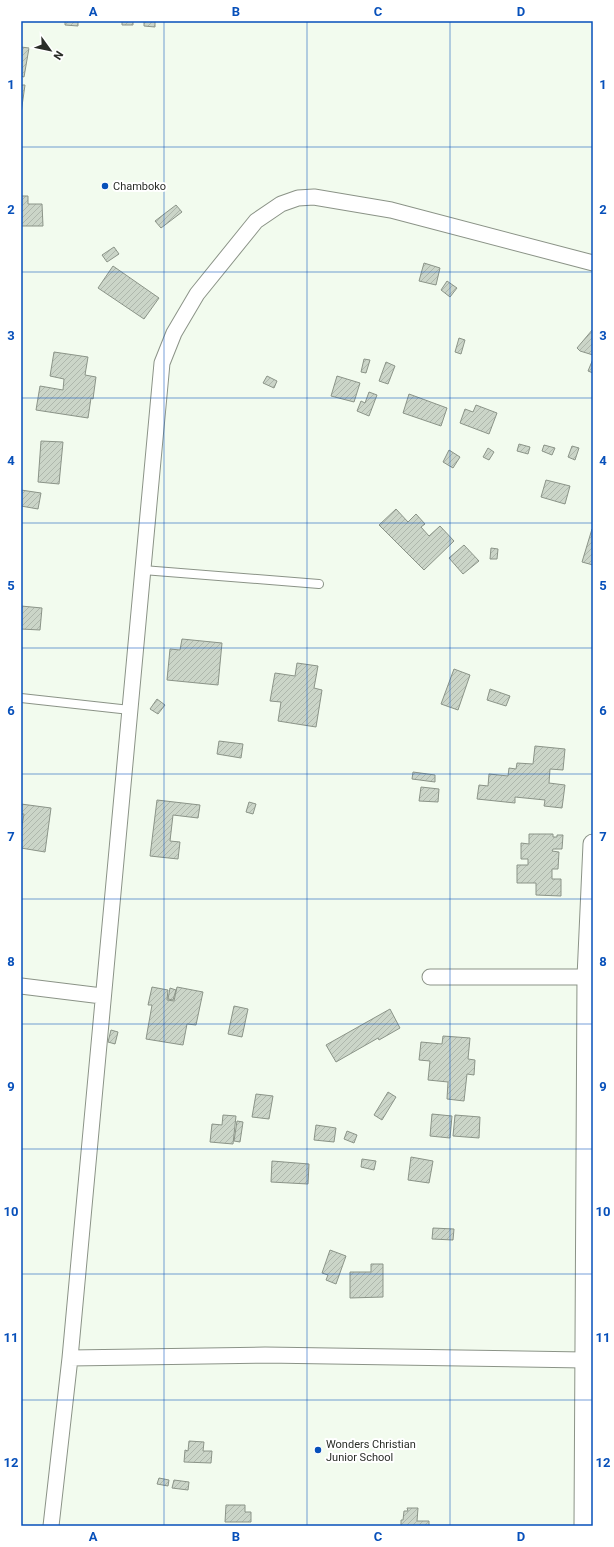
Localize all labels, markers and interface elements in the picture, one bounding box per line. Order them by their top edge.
text: A [89,4,98,19]
text: B [232,4,240,19]
text: C [374,4,383,19]
text: D [517,4,525,19]
north arrow [30,30,70,70]
text: N [50,48,66,62]
text: 1 [7,77,15,92]
text: 1 [599,77,607,92]
place label: Chamboko [113,180,166,193]
marker: Chamboko [100,181,110,191]
text: 2 [7,202,15,217]
text: 2 [599,202,607,217]
text: 3 [7,328,15,343]
text: 3 [599,328,607,343]
text: 4 [7,453,15,468]
text: 4 [599,453,607,468]
text: 5 [7,578,15,593]
text: 5 [599,578,607,593]
text: 6 [7,703,15,718]
text: 6 [599,703,607,718]
text: 7 [7,829,15,844]
text: 7 [599,829,607,844]
text: 8 [7,954,15,969]
text: 8 [599,954,607,969]
text: 9 [7,1079,15,1094]
text: 9 [599,1079,607,1094]
text: 10 [4,1204,18,1219]
text: 10 [596,1204,610,1219]
text: 11 [4,1330,18,1345]
text: 11 [596,1330,610,1345]
place label: Wonders Christian Junior School [326,1438,416,1464]
marker: Wonders Christian Junior School [313,1445,323,1455]
text: 12 [4,1455,18,1470]
text: 12 [596,1455,610,1470]
text: A [89,1529,98,1544]
text: B [232,1529,240,1544]
text: C [374,1529,383,1544]
text: D [517,1529,525,1544]

